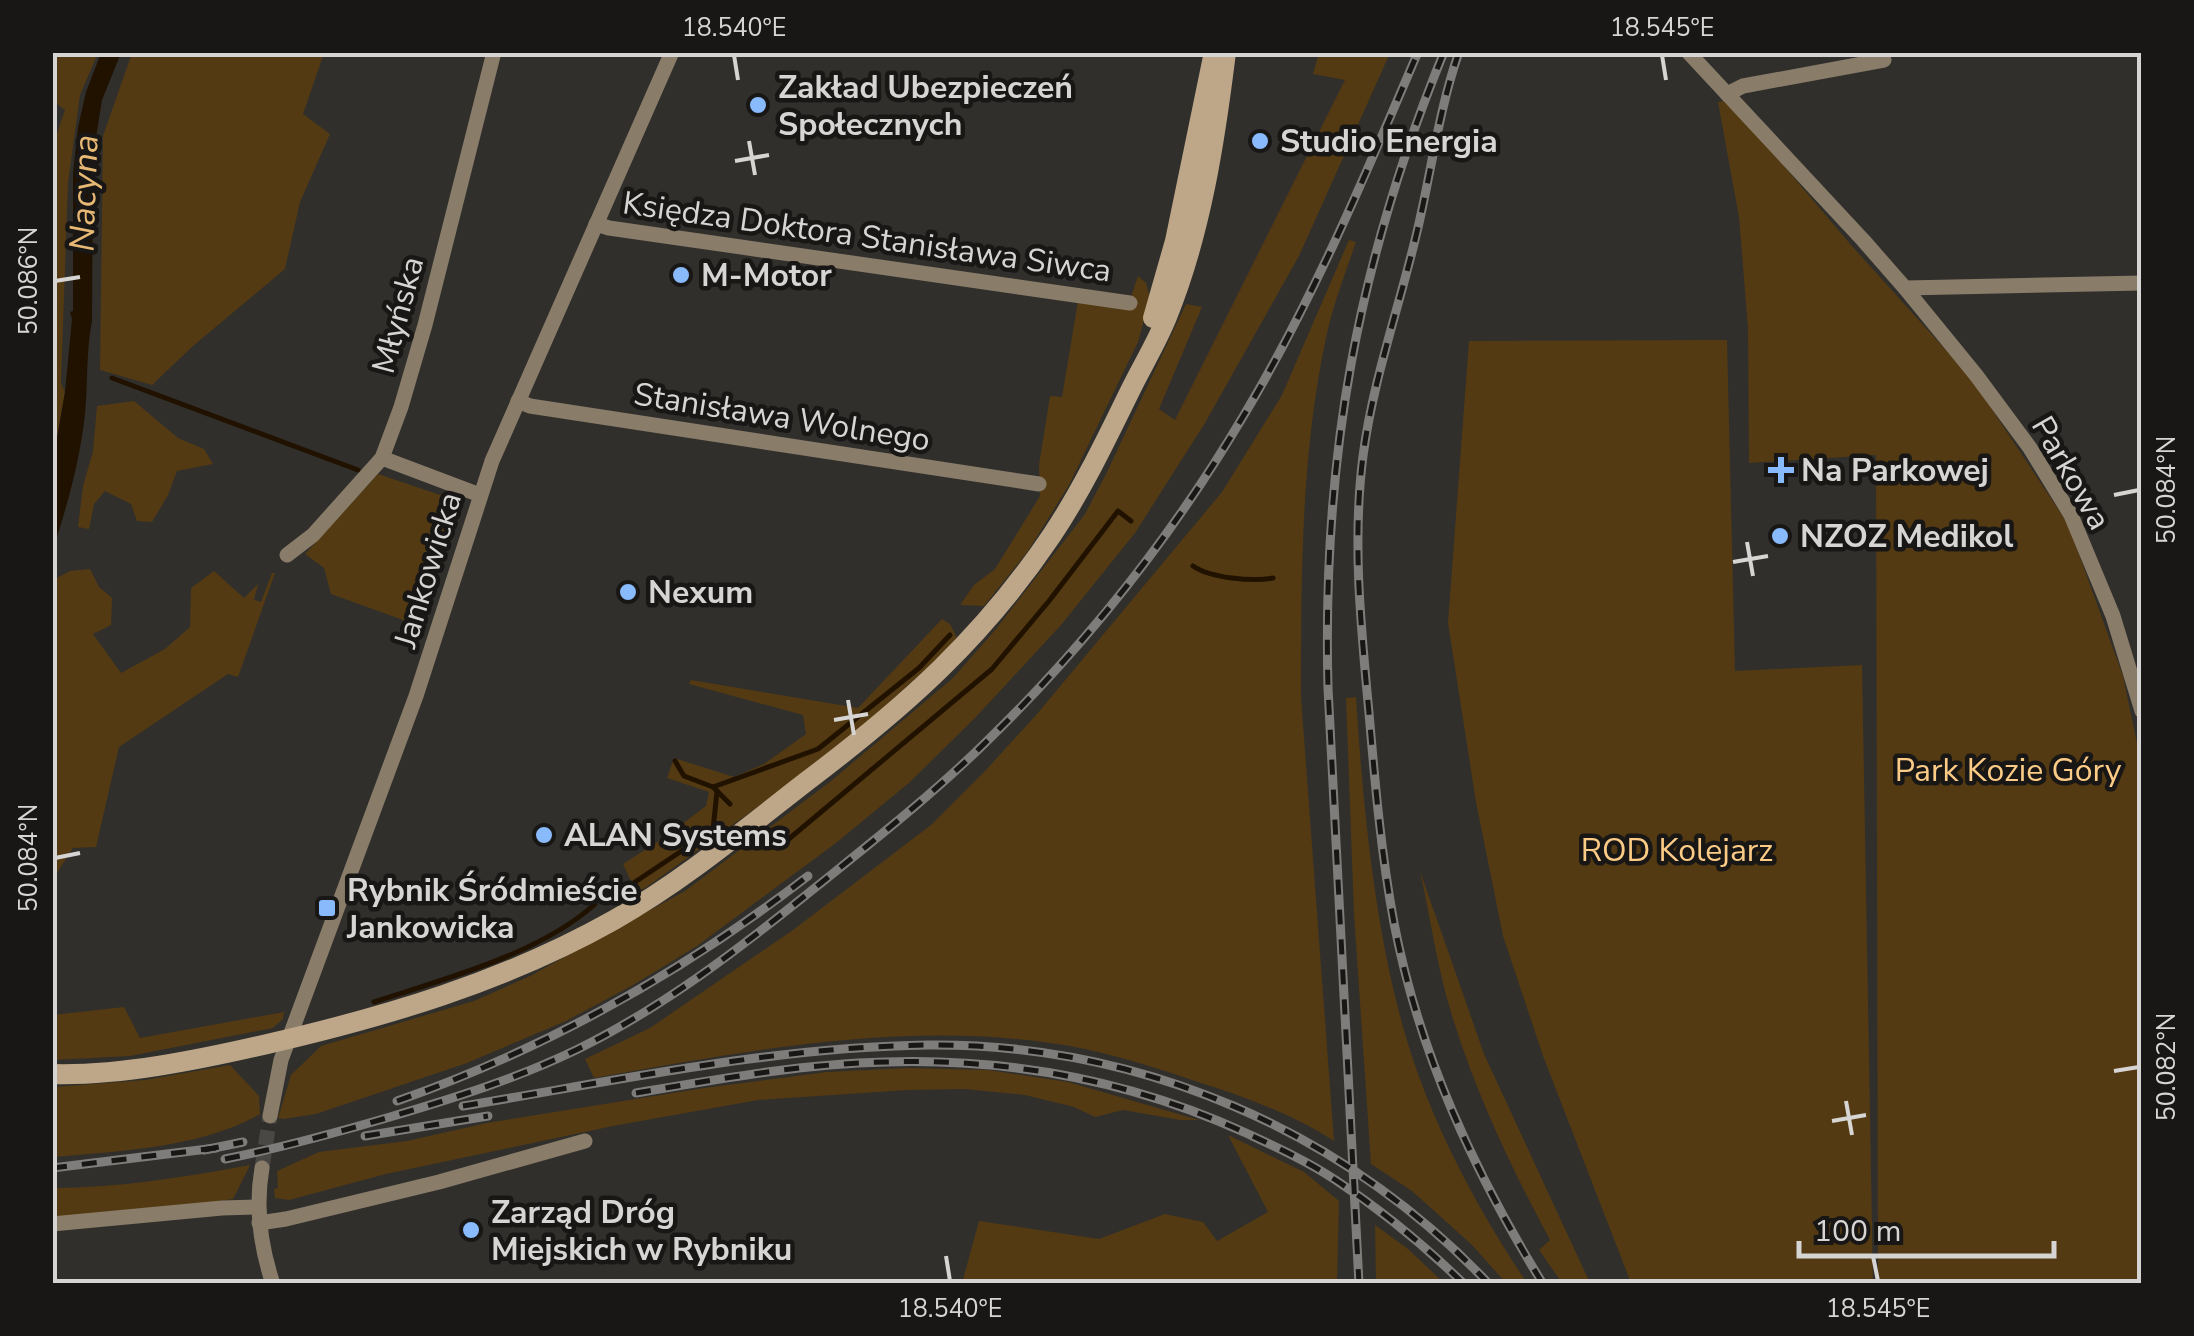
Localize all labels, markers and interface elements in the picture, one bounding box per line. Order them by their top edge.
text: 18.540°E [682,11,786,45]
text: 18.545°E [1610,11,1714,45]
place label: Zakład Ubezpieczeń Społecznych [778,66,1073,146]
marker: Zakład Ubezpieczeń Społecznych [747,94,769,116]
place label: Studio Energia [1280,120,1498,163]
marker: Studio Energia [1249,130,1271,152]
water label: Nacyna [58,134,110,252]
street label: Księdza Doktora Stanisława Siwca [620,181,1114,293]
text: 50.086°N [12,227,46,335]
street label: Młyńska [362,252,434,378]
place label: M-Motor [701,254,832,297]
marker: M-Motor [670,264,692,286]
street label: Stanisława Wolnego [631,372,933,462]
street label: Parkowa [2021,408,2121,538]
text: 50.084°N [2150,436,2184,544]
place label: Na Parkowej [1801,449,1989,492]
marker: Na Parkowej [1770,459,1792,481]
street label: Jankowicka [384,487,472,654]
place label: NZOZ Medikol [1800,515,2013,558]
marker: NZOZ Medikol [1769,525,1791,547]
place label: Nexum [648,571,753,614]
marker: Nexum [617,581,639,603]
park label: Park Kozie Góry [1895,749,2122,792]
text: 50.084°N [12,804,46,912]
place label: ALAN Systems [564,814,787,857]
marker: ALAN Systems [533,824,555,846]
park label: ROD Kolejarz [1581,829,1773,872]
place label: Rybnik Śródmieście Jankowicka [346,869,638,949]
marker: Rybnik Śródmieście Jankowicka [316,897,338,919]
text: 50.082°N [2150,1013,2184,1121]
place label: Zarząd Dróg Miejskich w Rybniku [491,1191,792,1271]
scale bar [1799,1196,2054,1258]
text: 100 m [1814,1211,1901,1252]
marker: Zarząd Dróg Miejskich w Rybniku [460,1219,482,1241]
text: 18.540°E [898,1292,1002,1326]
text: 18.545°E [1826,1292,1930,1326]

